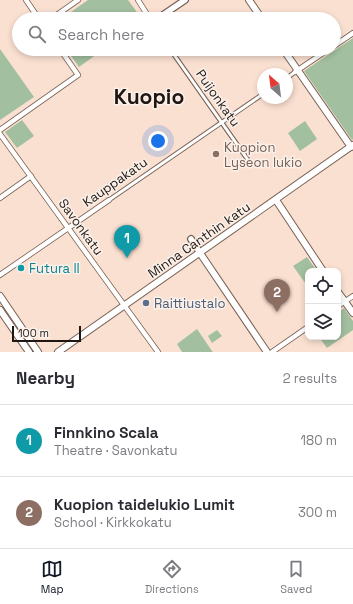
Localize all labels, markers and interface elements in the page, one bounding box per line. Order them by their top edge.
search box [12,12,341,56]
icon: search [26,23,48,45]
text: Search here [58,25,144,44]
street label: Puijonkatu [192,66,244,130]
north arrow [257,68,293,104]
district label: Kuopio [114,83,184,110]
your location [148,131,168,151]
place label: Kuopion Lyseon lukio [224,139,302,171]
marker: Kuopion Lyseon lukio [211,149,221,159]
street label: Kauppakatu [79,153,151,211]
street label: Savonkatu [55,195,107,259]
street label: Minna Canthin katu [145,198,253,282]
pin: 1 [114,225,140,258]
place label: Futura II [29,260,80,277]
marker: Futura II [16,263,26,273]
map controls [305,268,341,340]
button: locate [305,268,341,304]
pin: 2 [264,279,290,312]
place label: Raittiustalo [154,295,226,312]
marker: Raittiustalo [141,298,151,308]
button: layers [305,304,341,340]
scale bar [12,324,81,343]
text: 100 m [18,326,49,340]
text: Nearby [16,367,75,389]
text: 2 results [283,370,337,387]
text: Finnkino Scala [54,423,158,442]
text: 1 [26,432,32,449]
text: 180 m [301,432,337,449]
text: Theatre · Savonkatu [54,442,178,459]
text: Kuopion taidelukio Lumit [54,495,235,514]
text: 2 [25,504,33,521]
text: 300 m [298,504,337,521]
text: School · Kirkkokatu [54,514,172,531]
tab: Map [41,558,64,596]
tab: Directions [145,558,199,596]
tab: Saved [280,558,312,596]

